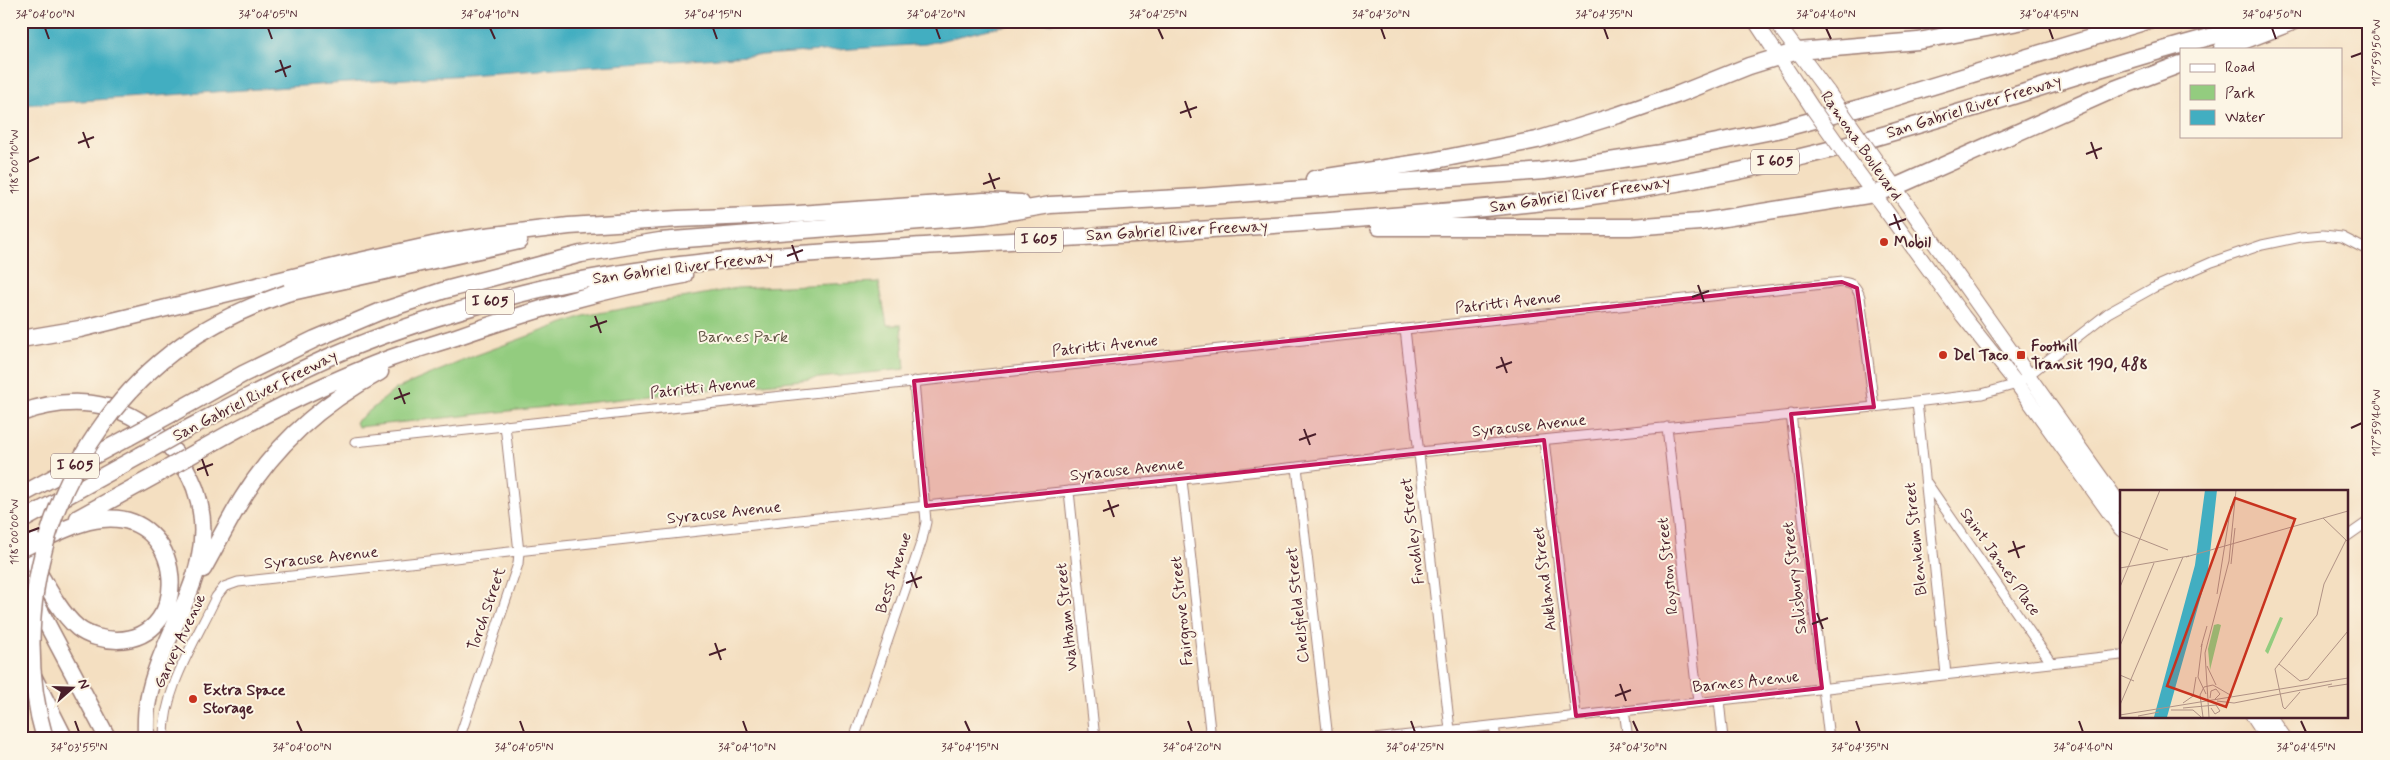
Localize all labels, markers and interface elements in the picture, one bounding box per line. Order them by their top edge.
text: 34°04'00"N [15,7,75,23]
text: 34°04'05"N [239,7,297,23]
text: 34°04'10"N [461,7,519,23]
text: 34°04'15"N [684,7,742,23]
text: 34°04'20"N [907,7,965,23]
text: 34°04'25"N [1129,7,1187,23]
text: 34°04'30"N [1352,7,1410,23]
text: 34°04'35"N [1575,7,1633,23]
text: 34°04'40"N [1796,7,1856,23]
text: 34°04'45"N [2019,7,2079,23]
text: 34°04'50"N [2242,7,2302,23]
text: 117°59'50"W [2369,19,2385,87]
legend [2180,48,2342,138]
text: Road [2225,58,2255,78]
street label: San Gabriel River Freeway [1884,70,2064,144]
text: Park [2225,84,2255,104]
street label: Ramona Boulevard [1815,87,1907,205]
text: Water [2225,108,2265,128]
text: 118°00'10"W [7,130,23,194]
road number: I 605 [1751,150,1799,174]
street label: San Gabriel River Freeway [1488,172,1672,218]
street label: San Gabriel River Freeway [1086,216,1268,246]
road number: I 605 [1015,228,1063,252]
place label: Mobil [1894,232,1931,253]
marker: Mobil [1878,236,1890,248]
street label: San Gabriel River Freeway [591,246,775,290]
street label: Patritti Avenue [1454,287,1562,319]
road number: I 605 [466,290,514,314]
park label: Barnes Park [698,327,788,348]
street label: Patritti Avenue [1051,330,1159,362]
place label: Foothill Transit 190, 488 [2031,336,2148,375]
street label: San Gabriel River Freeway [169,345,341,447]
place label: Del Taco [1953,345,2008,366]
marker: Del Taco [1937,349,1949,361]
marker: Foothill Transit 190, 488 [2015,349,2027,361]
street label: Patritti Avenue [649,372,757,404]
text: 117°59'40"W [2369,389,2385,457]
street label: Syracuse Avenue [1471,410,1587,442]
road number: I 605 [51,454,99,478]
street label: Syracuse Avenue [1069,454,1185,486]
street label: Finchley Street [1396,476,1430,586]
street label: Blenheim Street [1900,481,1932,597]
inset map [2120,490,2348,718]
street label: Syracuse Avenue [666,497,782,529]
text: 118°00'00"W [7,499,23,565]
street label: Saint James Place [1955,504,2045,620]
street label: Royston Street [1652,516,1684,616]
street label: Salisbury Street [1778,521,1812,635]
street label: Aukland Street [1528,526,1562,632]
street label: Bess Avenue [871,530,917,616]
street label: Syracuse Avenue [263,542,379,574]
street label: Chelsfield Street [1281,545,1315,664]
street label: Fairgrove Street [1166,555,1199,667]
street label: Waltham Street [1051,562,1083,672]
street label: Torch Street [463,564,511,654]
street label: Garvey Avenue [149,590,211,692]
north arrow [48,662,98,712]
street label: Barnes Avenue [1692,666,1801,698]
text: N [73,676,93,691]
place label: Extra Space Storage [203,680,286,720]
marker: Extra Space Storage [187,693,199,705]
text: 34°03'55"N [50,740,108,756]
text: 34°04'00"N [272,740,332,756]
text: 34°04'05"N [495,740,553,756]
text: 34°04'10"N [718,740,776,756]
text: 34°04'15"N [941,740,999,756]
text: 34°04'20"N [1163,740,1221,756]
text: 34°04'25"N [1386,740,1444,756]
text: 34°04'30"N [1609,740,1667,756]
text: 34°04'35"N [1831,740,1889,756]
text: 34°04'40"N [2053,740,2113,756]
text: 34°04'45"N [2276,740,2336,756]

